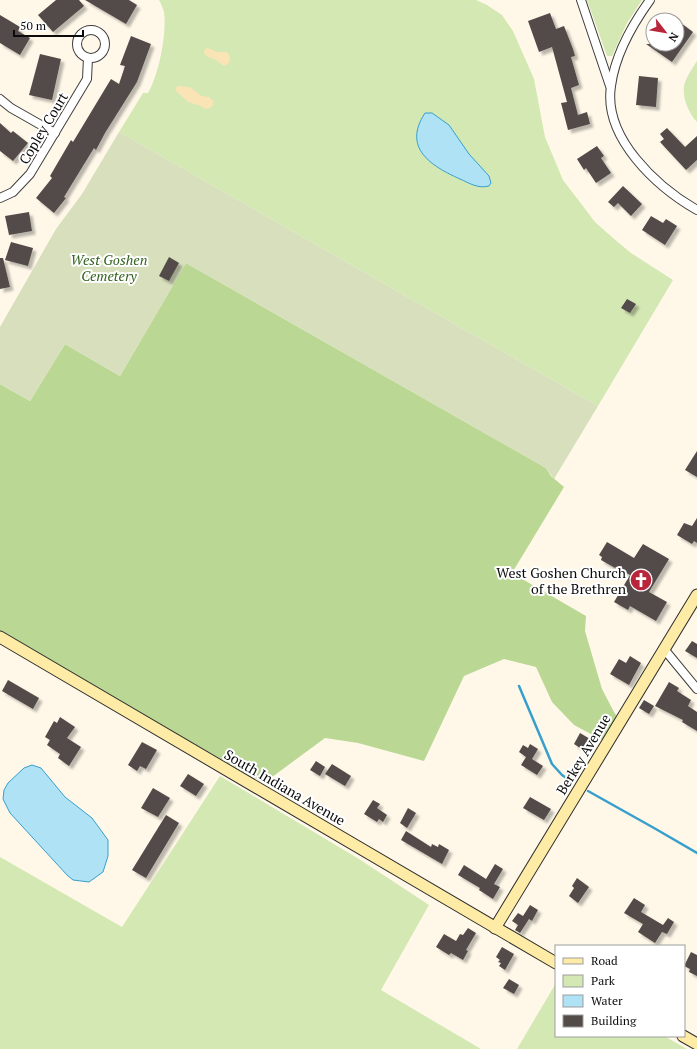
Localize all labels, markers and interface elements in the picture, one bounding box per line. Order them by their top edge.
scale bar [14,12,83,38]
north arrow [645,12,685,52]
text: 50 m [20,18,47,33]
text: N [665,30,682,45]
street label: Copley Court [14,88,72,168]
park label: West Goshen Cemetery [71,250,147,285]
place label: West Goshen Church of the Brethren [496,563,627,598]
church icon: West Goshen Church of the Brethren [628,567,654,593]
street label: Berkey Avenue [551,710,615,798]
street label: South Indiana Avenue [221,745,349,829]
legend [555,945,685,1037]
text: Road [591,953,618,968]
text: Park [591,973,616,988]
text: Water [591,993,623,1008]
text: Building [591,1013,637,1028]

